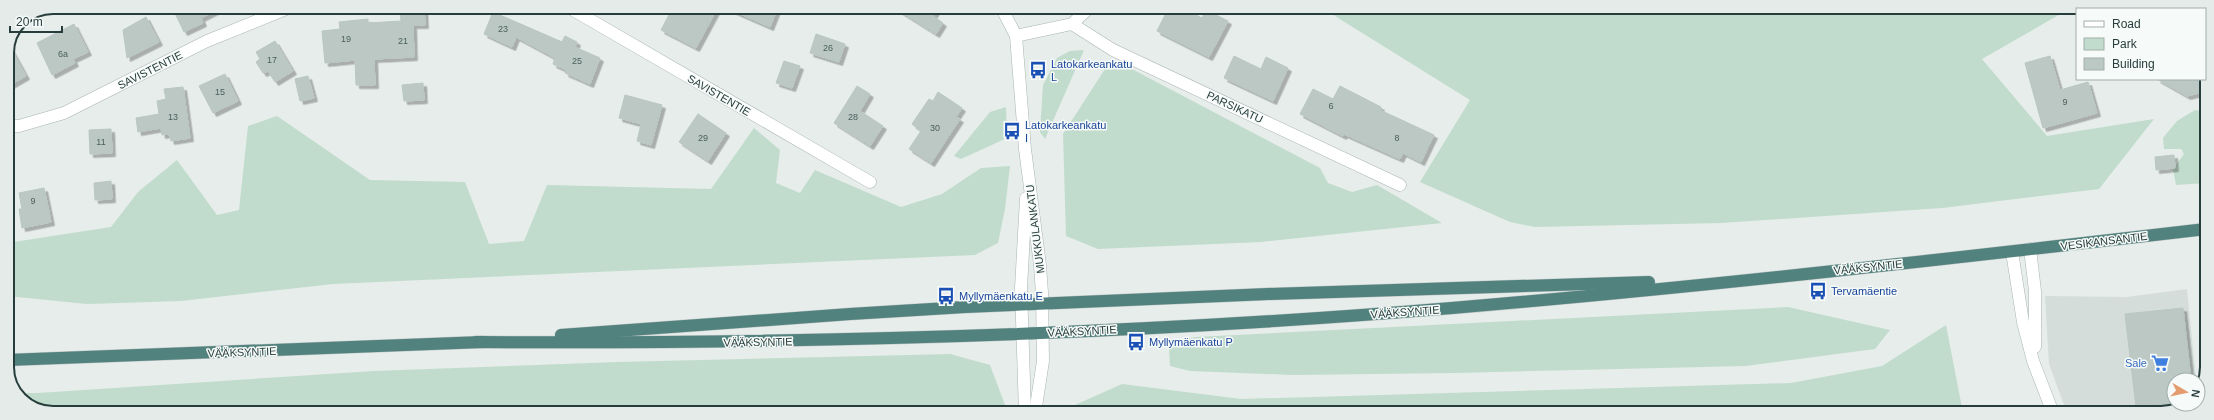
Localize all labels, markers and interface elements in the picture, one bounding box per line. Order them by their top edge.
scale bar [10,8,62,34]
legend [2076,8,2206,80]
text: 20 m [16,15,43,29]
text: Road [2112,17,2141,31]
house number: 23 [498,24,508,34]
house number: 19 [341,34,351,44]
house number: 21 [398,36,408,46]
text: Park [2112,37,2138,51]
house number: 26 [823,43,833,53]
house number: 6a [58,49,68,59]
street label: SAVISTENTIE [116,49,184,91]
house number: 17 [267,55,277,65]
house number: 25 [572,56,582,66]
text: Building [2112,57,2155,71]
place label: Latokarkeankatu L [1051,58,1132,83]
bus stop icon: Latokarkeankatu L [1028,60,1048,80]
street label: SAVISTENTIE [685,72,753,118]
house number: 15 [215,87,225,97]
street label: PARSIKATU [1205,89,1265,125]
house number: 9 [2062,97,2068,107]
house number: 6 [1328,101,1334,111]
house number: 13 [168,112,178,122]
house number: 28 [848,112,858,122]
place label: Latokarkeankatu I [1025,119,1106,144]
bus stop icon: Latokarkeankatu I [1002,121,1022,141]
house number: 30 [930,123,940,133]
house number: 29 [698,133,708,143]
house number: 8 [1394,133,1400,143]
house number: 11 [96,137,106,147]
street label: MUKKULANKATU [1024,184,1046,274]
house number: 9 [30,196,36,206]
street label: VESIKANSANTIE [2060,230,2148,252]
street label: VÄÄKSYNTIE [1833,257,1903,277]
bus stop icon: Tervamäentie [1808,281,1828,301]
place label: Tervamäentie [1831,285,1897,297]
bus stop icon: Myllymäenkatu E [936,286,956,306]
place label: Myllymäenkatu E [959,290,1043,302]
street label: VÄÄKSYNTIE [1370,304,1440,320]
street label: VÄÄKSYNTIE [1047,323,1117,339]
bus stop icon: Myllymäenkatu P [1126,332,1146,352]
street label: VÄÄKSYNTIE [723,335,793,349]
place label: Myllymäenkatu P [1149,336,1233,348]
street label: VÄÄKSYNTIE [207,345,277,359]
supermarket icon: Sale [2150,353,2170,373]
place label: Sale [2125,357,2147,369]
north arrow [2166,372,2206,412]
text: N [2189,389,2202,398]

